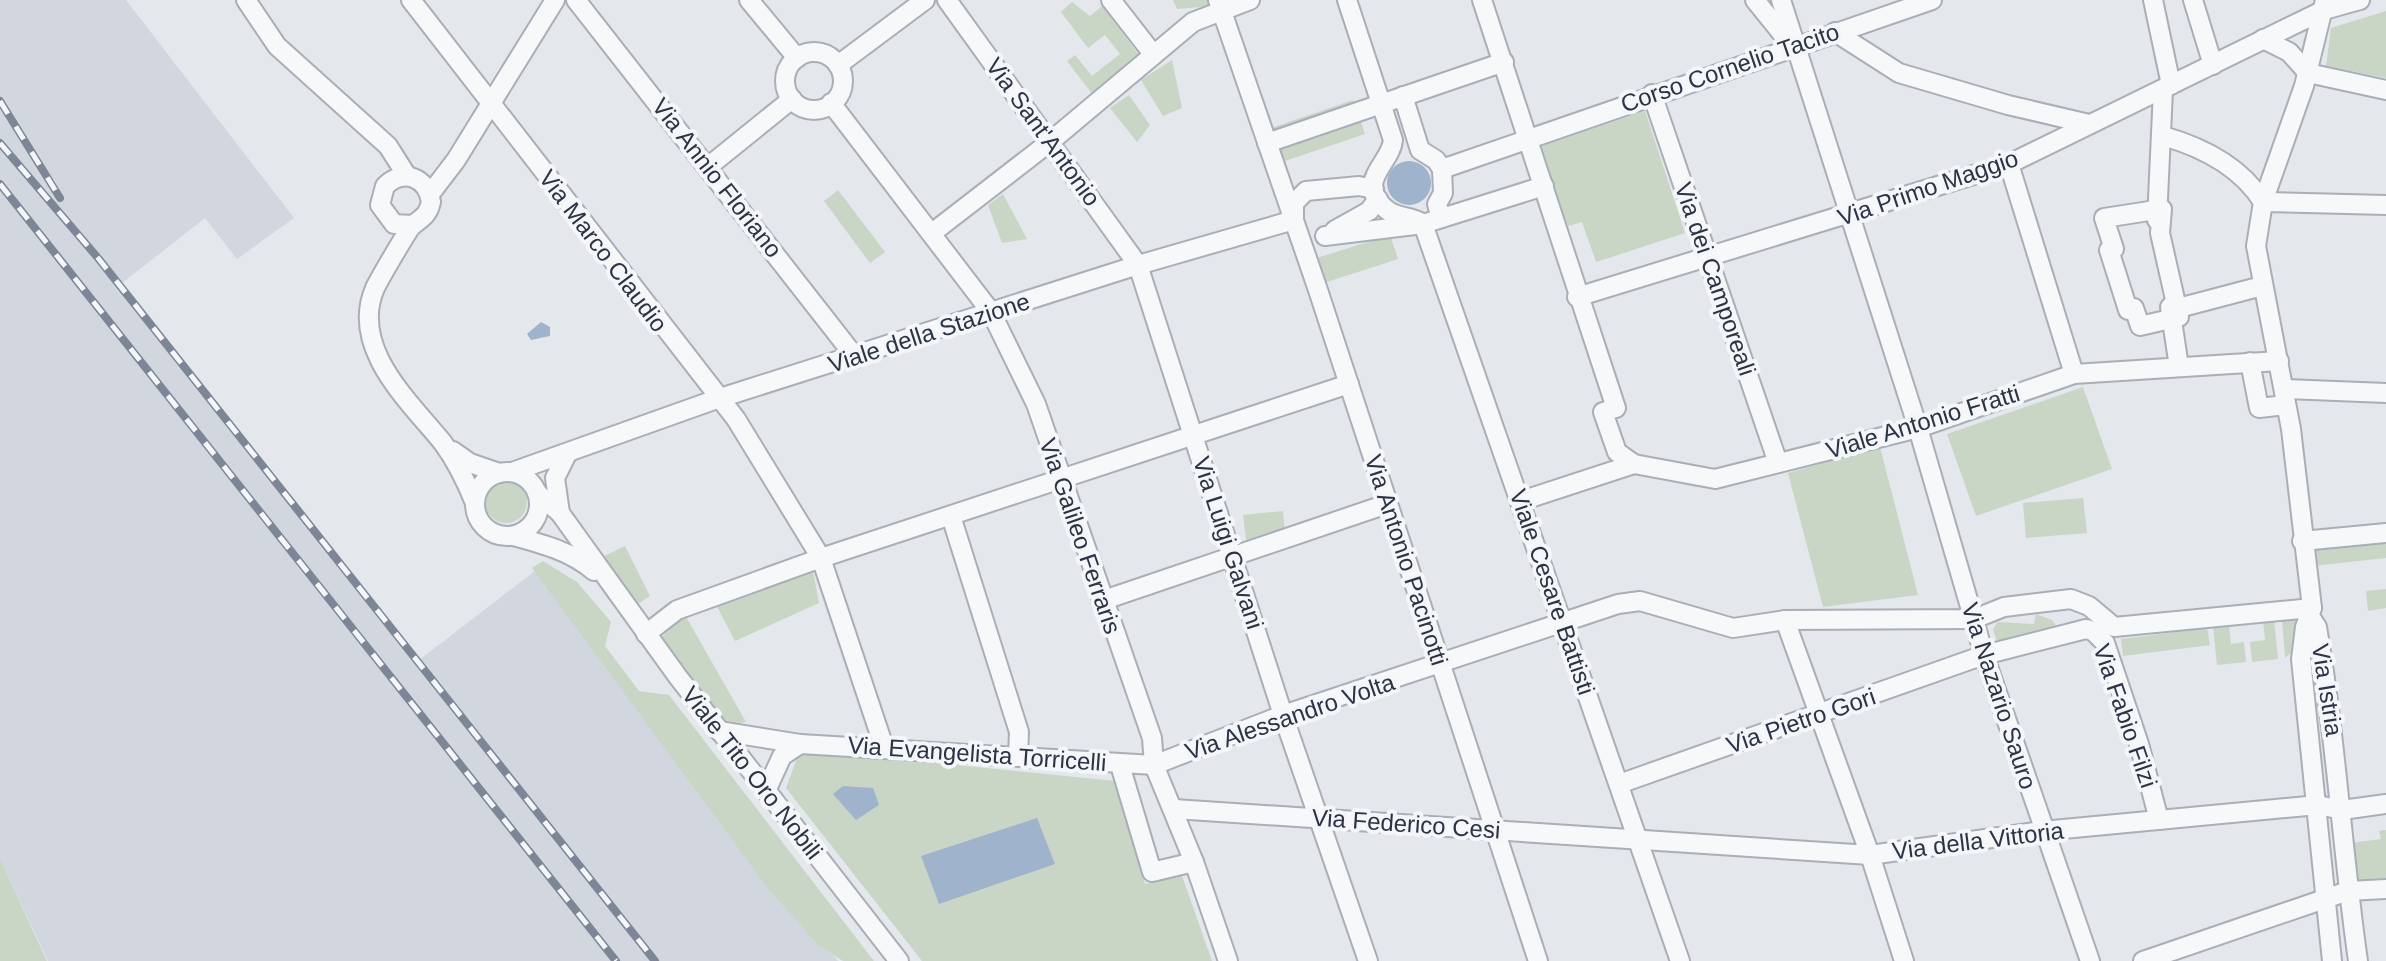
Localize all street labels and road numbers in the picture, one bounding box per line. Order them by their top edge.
street label: Corso Cornelio Tacito [1617,17,1842,118]
street label: Via Sant'Antonio [981,52,1106,211]
street label: Via Annio Floriano [647,93,788,263]
street label: Via Primo Maggio [1834,144,2022,231]
street label: Via Marco Claudio [534,164,673,337]
street label: Via dei Camporeali [1670,179,1761,379]
street label: Viale della Stazione [825,287,1033,378]
street label: Viale Antonio Fratti [1823,379,2023,464]
street label: Via Galileo Ferraris [1034,435,1127,637]
street label: Via Antonio Pacinotti [1360,451,1453,668]
street label: Via Luigi Galvani [1188,453,1269,632]
street label: Viale Cesare Battisti [1505,485,1600,698]
street label: Via Nazario Sauro [1957,599,2042,792]
street label: Via Fabio Filzi [2088,640,2163,791]
street label: Via Istria [2307,642,2348,739]
street label: Via Alessandro Volta [1182,668,1399,765]
street label: Viale Tito Oro Nobili [677,681,828,864]
street label: Via Pietro Gori [1723,682,1879,759]
street label: Via Evangelista Torricelli [847,731,1107,776]
street label: Via Federico Cesi [1311,803,1501,844]
street label: Via della Vittoria [1891,817,2066,864]

